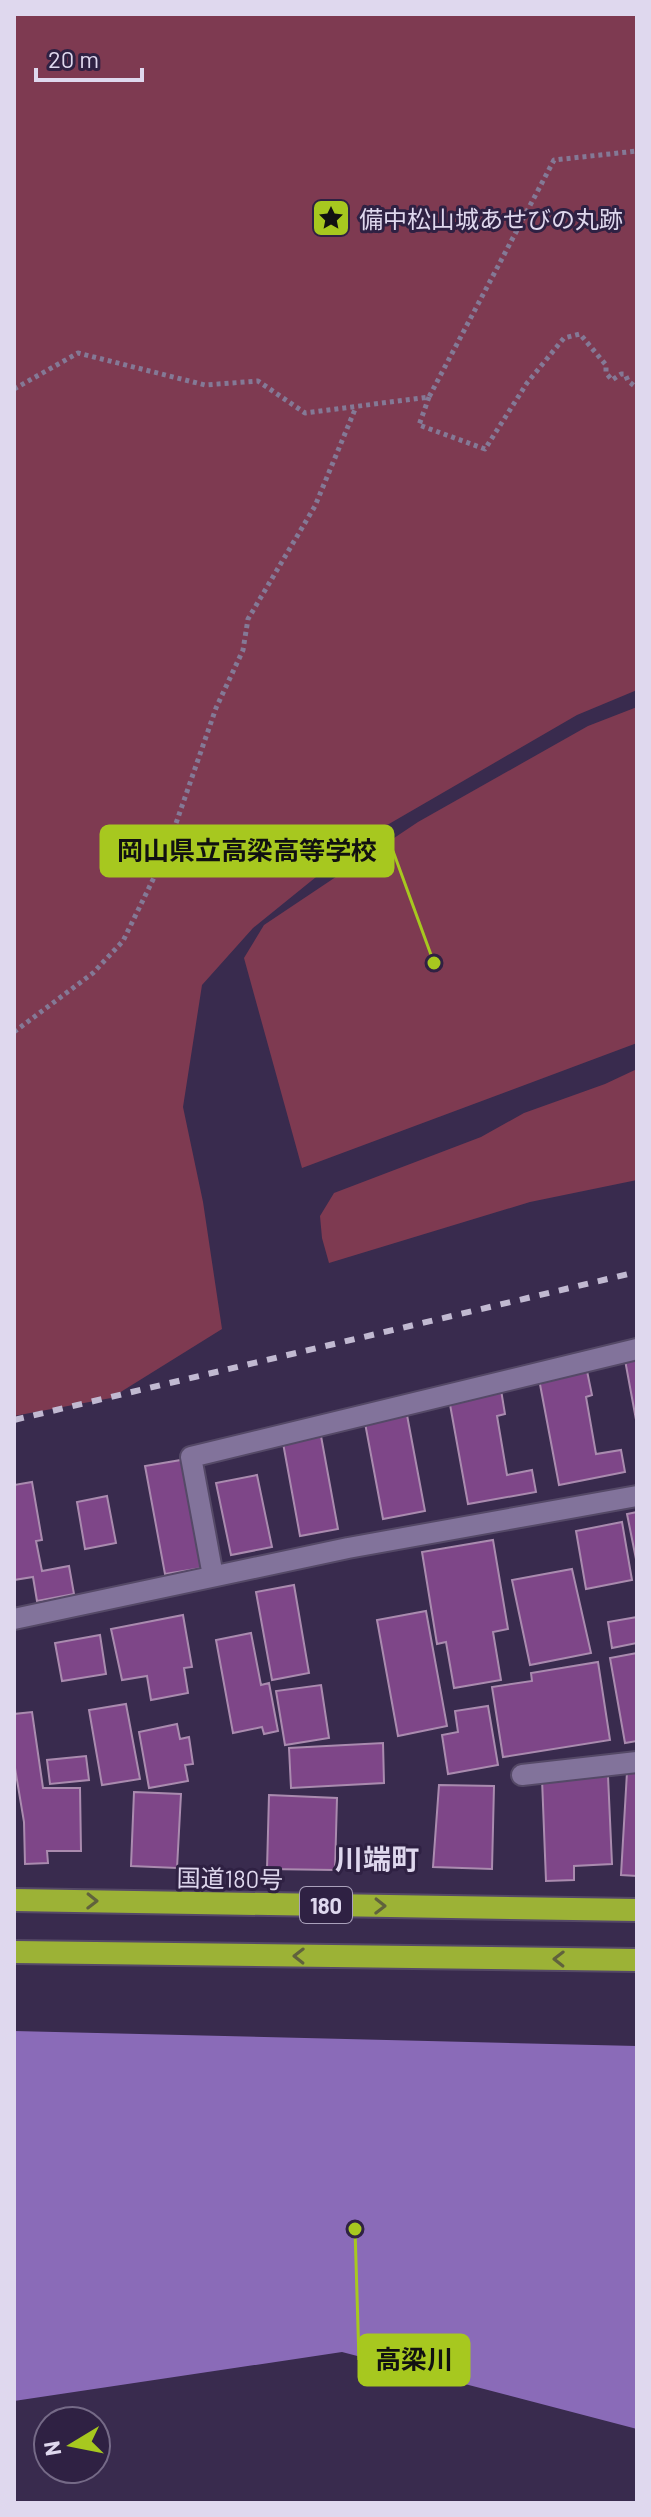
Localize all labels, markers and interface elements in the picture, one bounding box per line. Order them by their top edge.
scale bar [36,32,142,82]
text: 20 m [48,44,99,73]
place icon: 備中松山城あせびの丸跡 [310,197,352,239]
place label: 備中松山城あせびの丸跡 [359,204,623,233]
callout: 岡山県立高梁高等学校 [101,826,393,876]
text: 岡山県立高梁高等学校 [117,834,377,865]
district label: 川端町 [335,1841,419,1875]
street label: 国道180号 [177,1863,283,1893]
road number: 180 [300,1887,352,1923]
one-way arrow [86,1893,99,1910]
one-way arrow [374,1897,387,1915]
one-way arrow [292,1947,305,1965]
one-way arrow [552,1950,565,1968]
callout: 高梁川 [359,2335,469,2385]
text: 高梁川 [375,2343,453,2374]
north arrow [32,2405,112,2485]
text: N [37,2439,65,2458]

